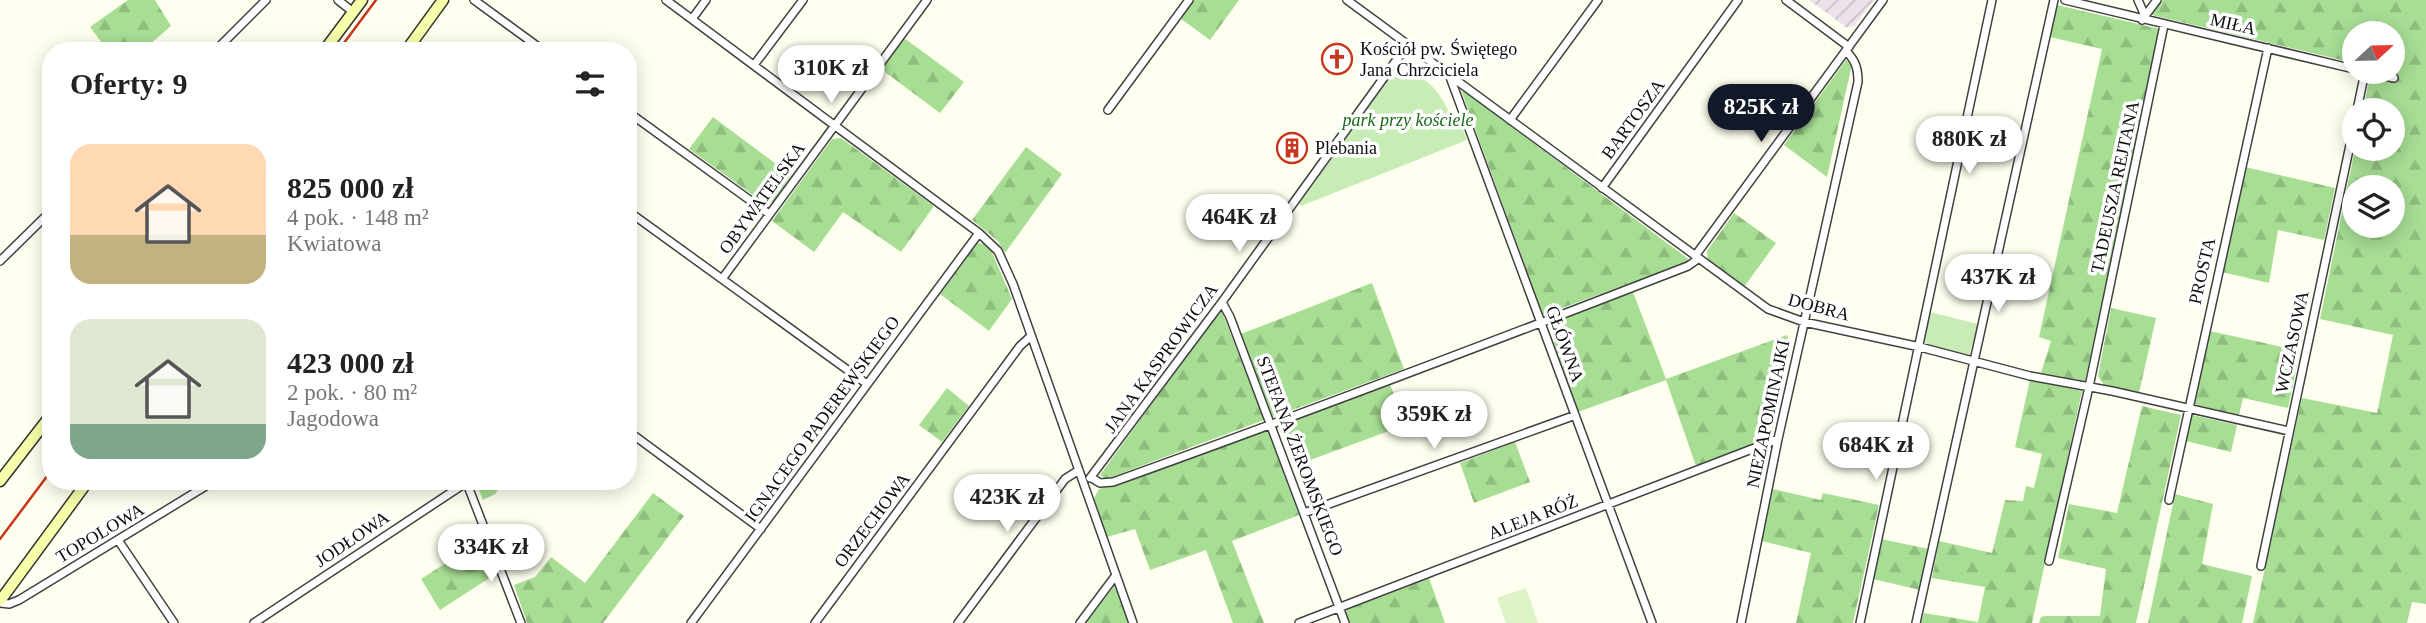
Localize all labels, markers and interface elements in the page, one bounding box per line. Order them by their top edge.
street label: MIŁA [2208,9,2258,39]
north arrow [2342,21,2404,84]
map controls [2342,21,2405,238]
place label: Kościół pw. Świętego Jana Chrzciciela [1360,38,1517,80]
church icon: Kościół pw. Świętego Jana Chrzciciela [1320,42,1354,76]
pin: 310K zł [766,46,896,105]
text: 310K zł [794,55,868,80]
icon: filters [571,65,609,103]
text: Oferty: 9 [70,67,187,100]
street label: BARTOSZA [1597,75,1669,163]
pin: 825K zł [1696,85,1826,144]
text: 825K zł [1724,94,1798,119]
button: locate [2342,98,2405,161]
street label: TADEUSZA REJTANA [2087,99,2143,275]
park label: park przy kościele [1341,110,1473,130]
pin: 880K zł [1904,116,2034,176]
text: 880K zł [1932,126,2006,151]
building icon: Plebania [1275,131,1309,165]
street label: OBYWATELSKA [715,138,809,258]
place label: Plebania [1315,138,1377,158]
text: 825 000 zł [287,171,414,204]
icon: home [126,172,210,256]
button: layers [2342,175,2405,238]
pin: 464K zł [1174,194,1304,254]
text: 464K zł [1202,204,1276,229]
text: 4 pok. · 148 m² [287,205,429,230]
text: Kwiatowa [287,231,382,256]
street label: PROSTA [2185,236,2219,306]
pin: 437K zł [1933,254,2063,314]
text: 437K zł [1961,264,2035,289]
street label: JANA KASPROWICZA [1100,280,1222,436]
street label: DOBRA [1786,289,1852,325]
street label: WCZASOWA [2271,289,2313,395]
street label: GŁÓWNA [1542,303,1589,385]
street label: IGNACEGO PADEREWSKIEGO [740,312,904,526]
street label: NIEZAPOMINAJKI [1743,338,1793,490]
text: 423 000 zł [287,346,414,379]
icon: home [126,347,210,431]
street label: STEFANA ŻEROMSKIEGO [1253,353,1347,559]
text: 2 pok. · 80 m² [287,380,417,405]
pin: 359K zł [1369,392,1499,451]
text: 359K zł [1397,401,1471,426]
text: Jagodowa [287,406,379,431]
pin: 684K zł [1811,422,1941,482]
text: 684K zł [1839,432,1913,457]
street label: ORZECHOWA [830,469,914,571]
pin: 423K zł [942,475,1072,534]
text: 423K zł [970,484,1044,509]
street label: ALEJA RÓŻ [1485,490,1581,543]
street label: TOPOLOWA [53,499,147,567]
street label: JODŁOWA [311,507,393,571]
pin: 334K zł [426,524,556,584]
text: 334K zł [454,534,528,559]

